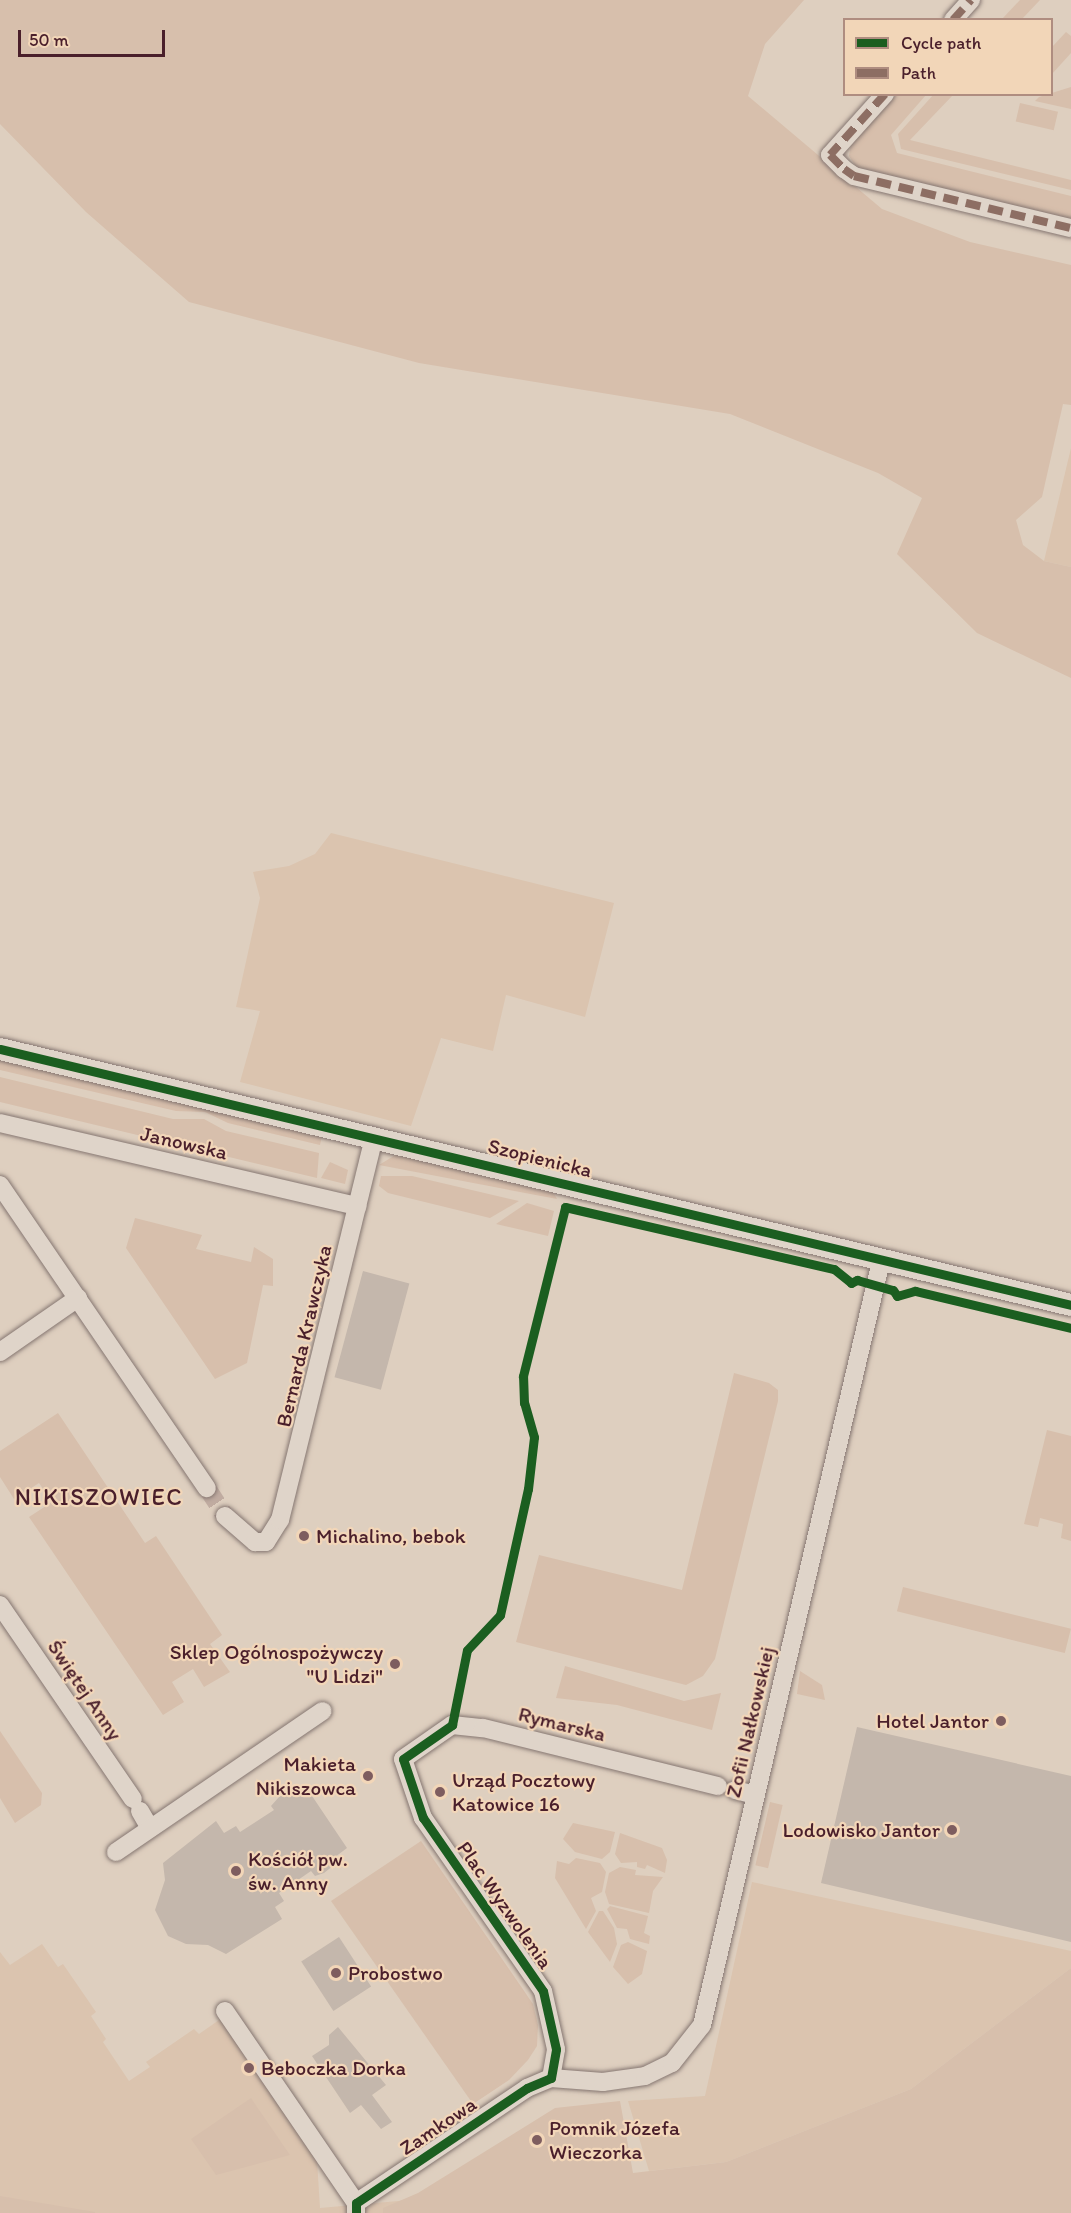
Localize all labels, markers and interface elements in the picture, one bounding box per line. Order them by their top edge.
scale bar [21,18,168,56]
legend [843,18,1053,96]
text: 50 m [29,29,69,51]
text: Cycle path [901,32,981,54]
text: Path [901,62,936,84]
street label: Janowska [138,1121,230,1165]
street label: Szopienicka [485,1133,595,1183]
street label: Bernarda Krawczyka [271,1242,337,1430]
district label: NIKISZOWIEC [16,1483,182,1511]
place label: Michalino, bebok [316,1523,466,1549]
marker: Michalino, bebok [297,1529,311,1543]
street label: Świętej Anny [42,1635,128,1745]
place label: Sklep Ogólnospożywczy "U Lidzi" [170,1639,383,1689]
street label: Zofii Nałkowskiej [720,1644,780,1800]
marker: Sklep Ogólnospożywczy "U Lidzi" [388,1657,402,1671]
street label: Rymarska [516,1701,608,1747]
place label: Hotel Jantor [876,1708,989,1734]
marker: Hotel Jantor [994,1714,1008,1728]
place label: Makieta Nikiszowca [256,1751,356,1801]
place label: Urząd Pocztowy Katowice 16 [452,1767,595,1817]
marker: Makieta Nikiszowca [361,1769,375,1783]
marker: Urząd Pocztowy Katowice 16 [433,1785,447,1799]
place label: Lodowisko Jantor [782,1817,940,1843]
marker: Lodowisko Jantor [945,1823,959,1837]
street label: Plac Wyzwolenia [452,1837,558,1973]
place label: Kościół pw. św. Anny [248,1846,349,1896]
marker: Kościół pw. św. Anny [229,1864,243,1878]
place label: Probostwo [348,1960,443,1986]
marker: Probostwo [329,1966,343,1980]
place label: Beboczka Dorka [261,2055,406,2081]
marker: Beboczka Dorka [242,2061,256,2075]
street label: Zamkowa [395,2091,481,2161]
place label: Pomnik Józefa Wieczorka [549,2115,679,2165]
marker: Pomnik Józefa Wieczorka [530,2133,544,2147]

